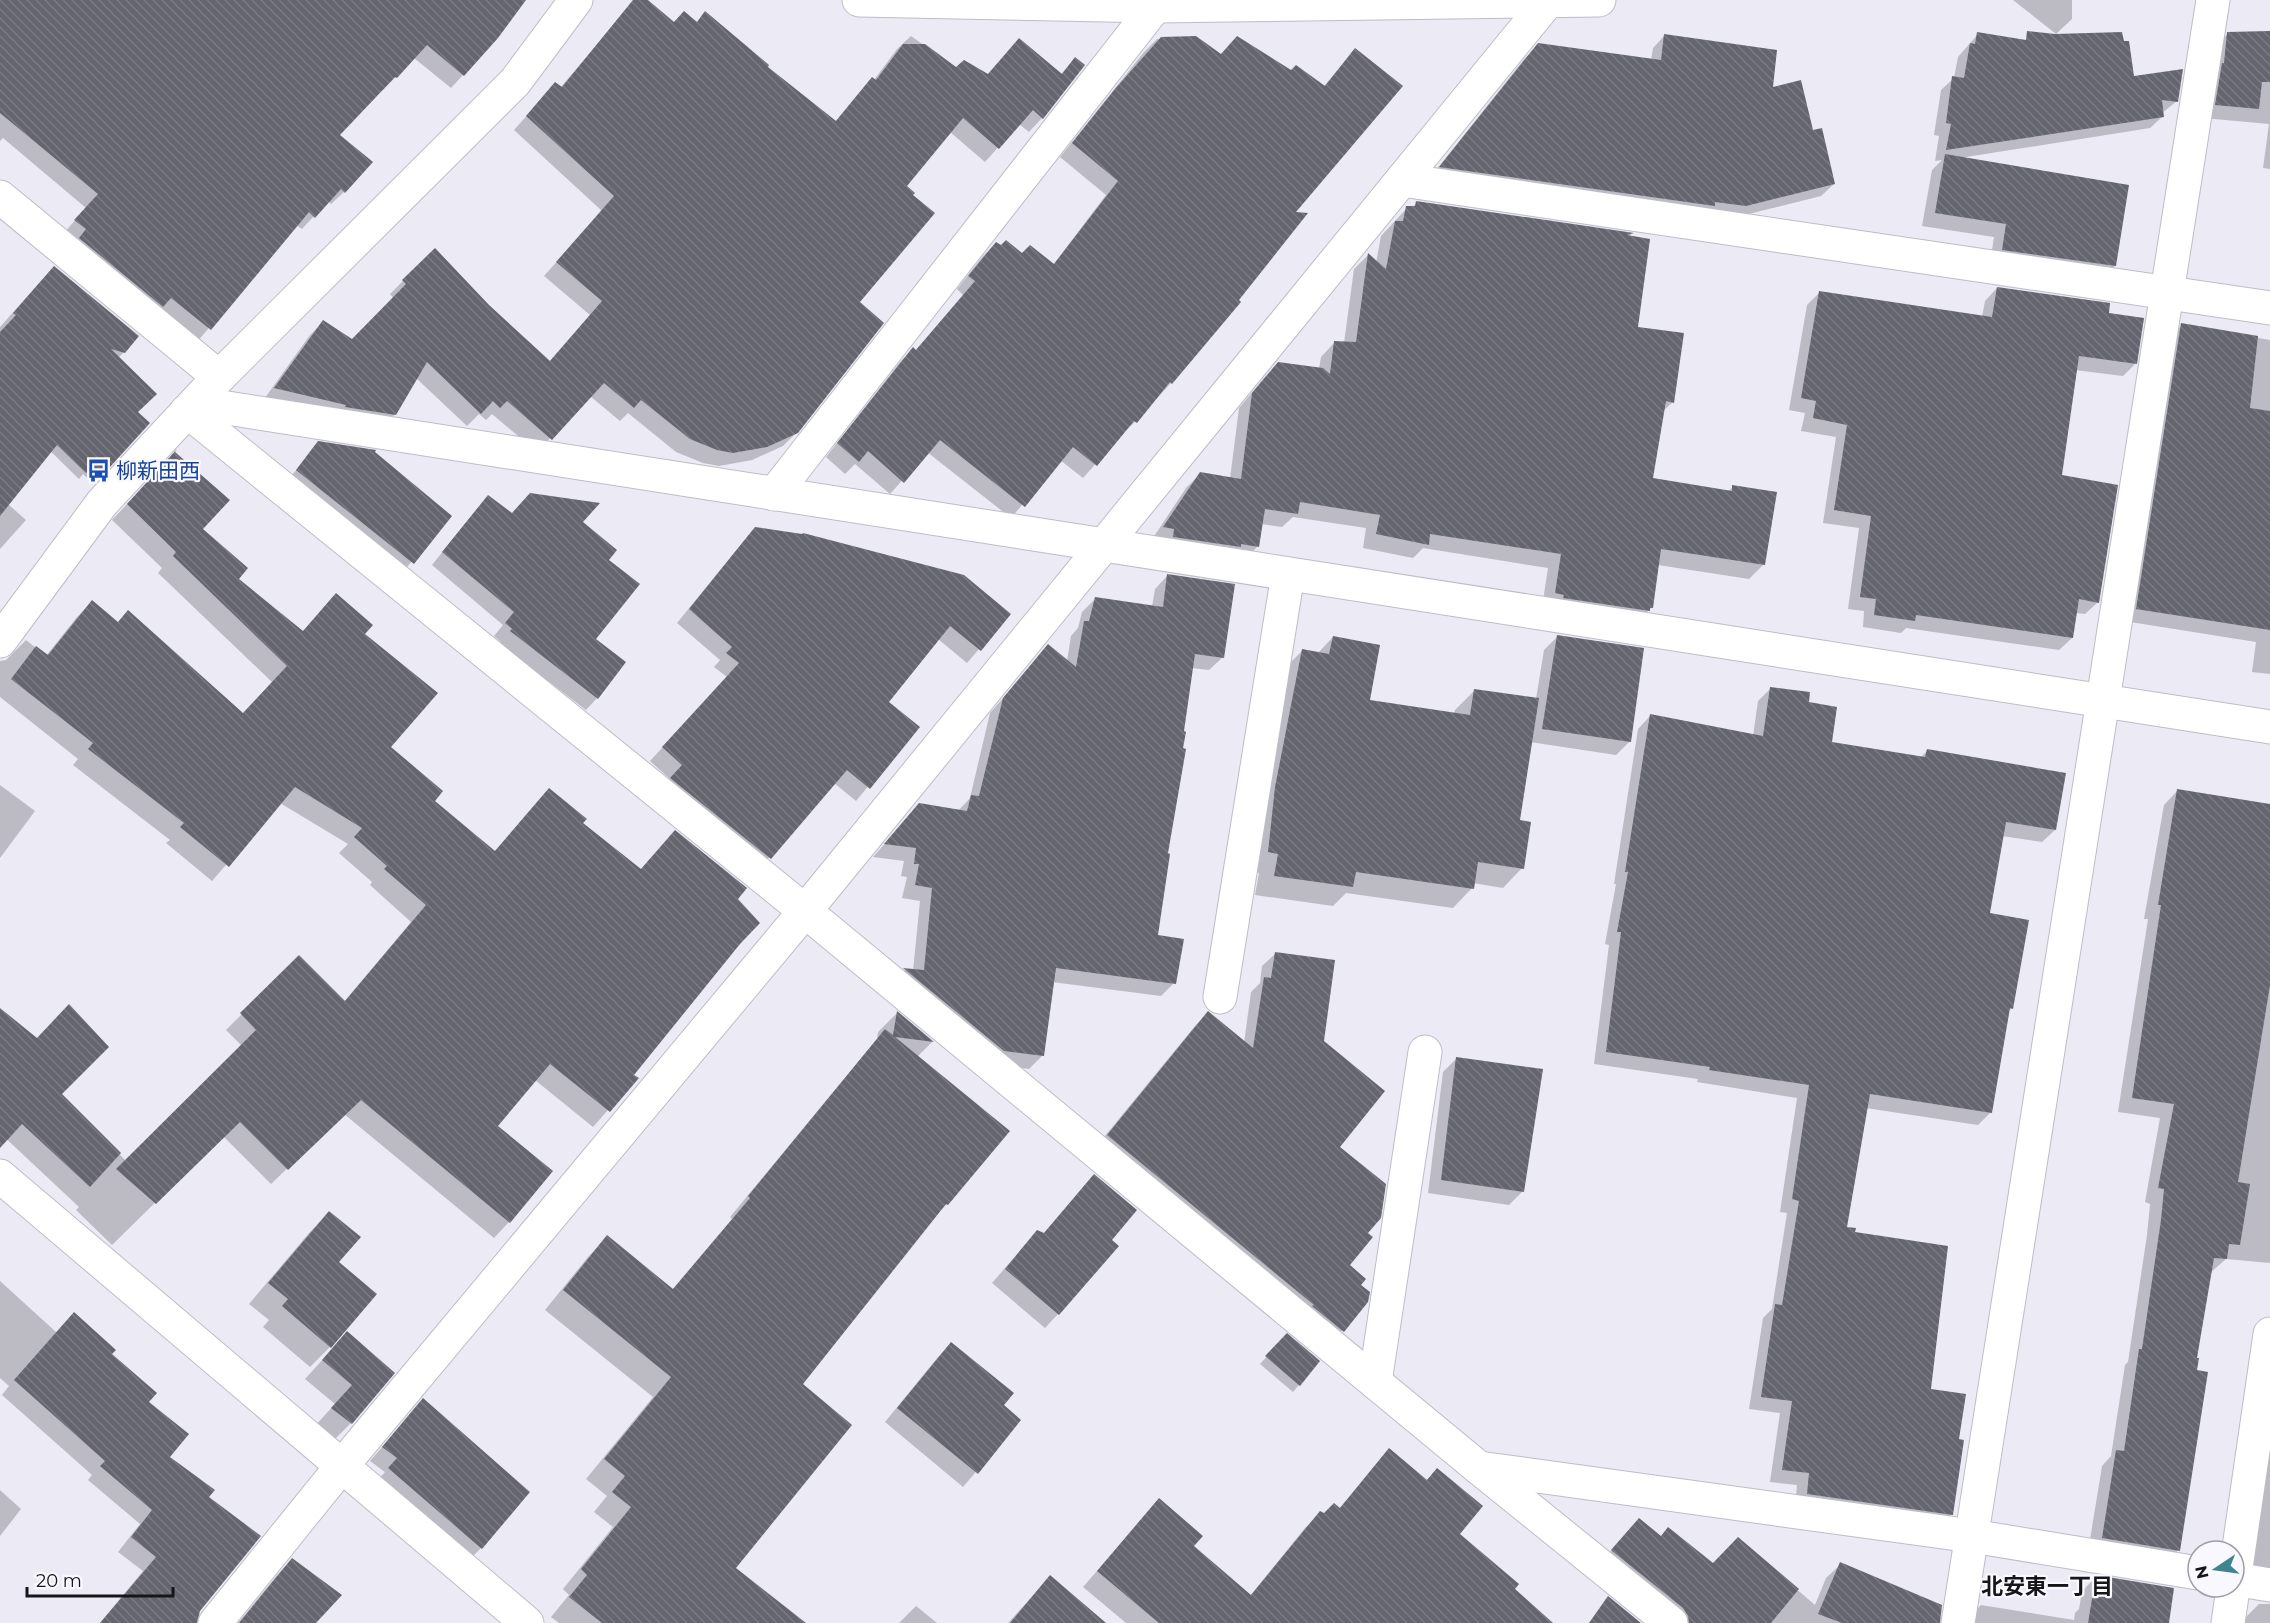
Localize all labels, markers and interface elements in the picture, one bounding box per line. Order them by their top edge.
bus stop icon: 柳新田西 [85,458,111,484]
place label: 柳新田西 [116,458,200,483]
north arrow [2186,1539,2246,1599]
scale bar [27,1560,172,1598]
text: N [2191,1564,2213,1581]
text: 20 m [36,1570,82,1592]
district label: 北安東一丁目 [1981,1573,2113,1600]

